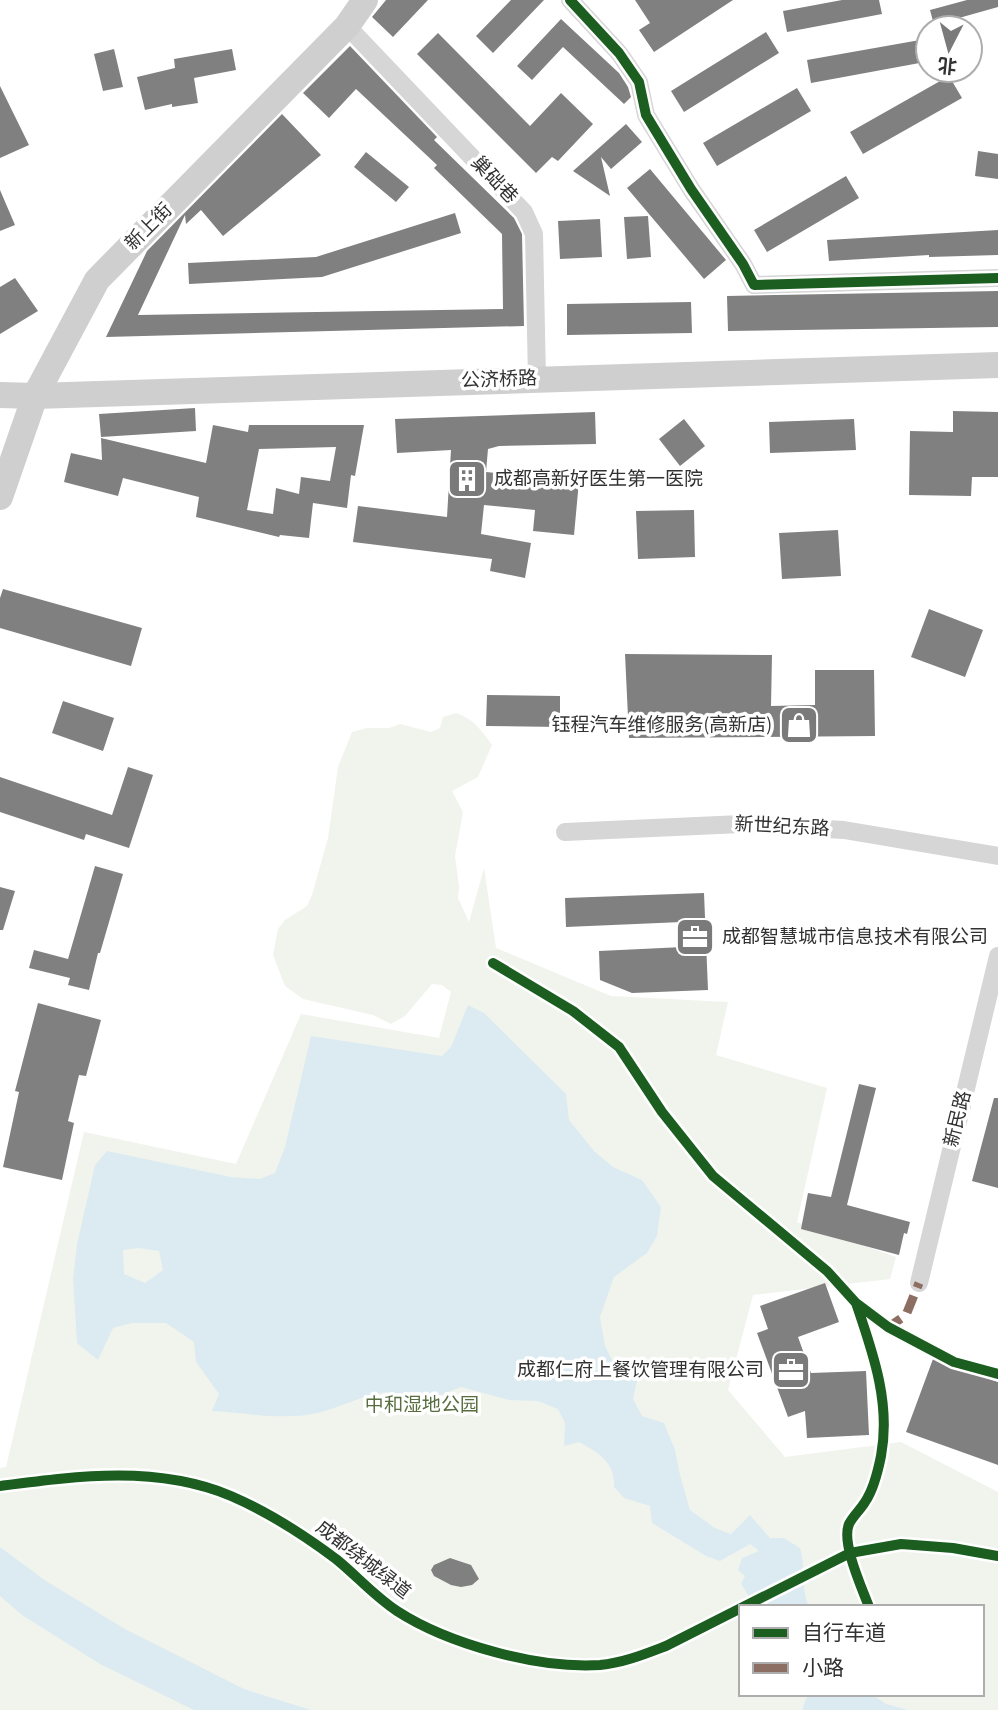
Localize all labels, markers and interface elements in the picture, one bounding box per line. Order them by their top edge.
north arrow [914,14,984,84]
text: 北 [937,50,958,79]
street label: 巢础巷 [464,150,524,210]
street label: 新上街 [119,197,179,257]
street label: 公济桥路 [461,365,537,395]
building icon: 成都高新好医生第一医院 [446,458,488,500]
place label: 成都高新好医生第一医院 [494,466,703,493]
shop icon: 钰程汽车维修服务(高新店) [778,704,820,746]
place label: 钰程汽车维修服务(高新店) [551,712,772,739]
street label: 新世纪东路 [734,811,830,843]
office icon: 成都智慧城市信息技术有限公司 [674,916,716,958]
place label: 成都智慧城市信息技术有限公司 [722,924,988,951]
street label: 新民路 [938,1088,978,1150]
office icon: 成都仁府上餐饮管理有限公司 [770,1349,812,1391]
place label: 成都仁府上餐饮管理有限公司 [517,1357,764,1384]
park label: 中和湿地公园 [365,1392,479,1419]
street label: 成都绕城绿道 [310,1514,416,1606]
legend [739,1605,984,1696]
text: 自行车道 [802,1618,886,1648]
text: 小路 [802,1653,844,1683]

